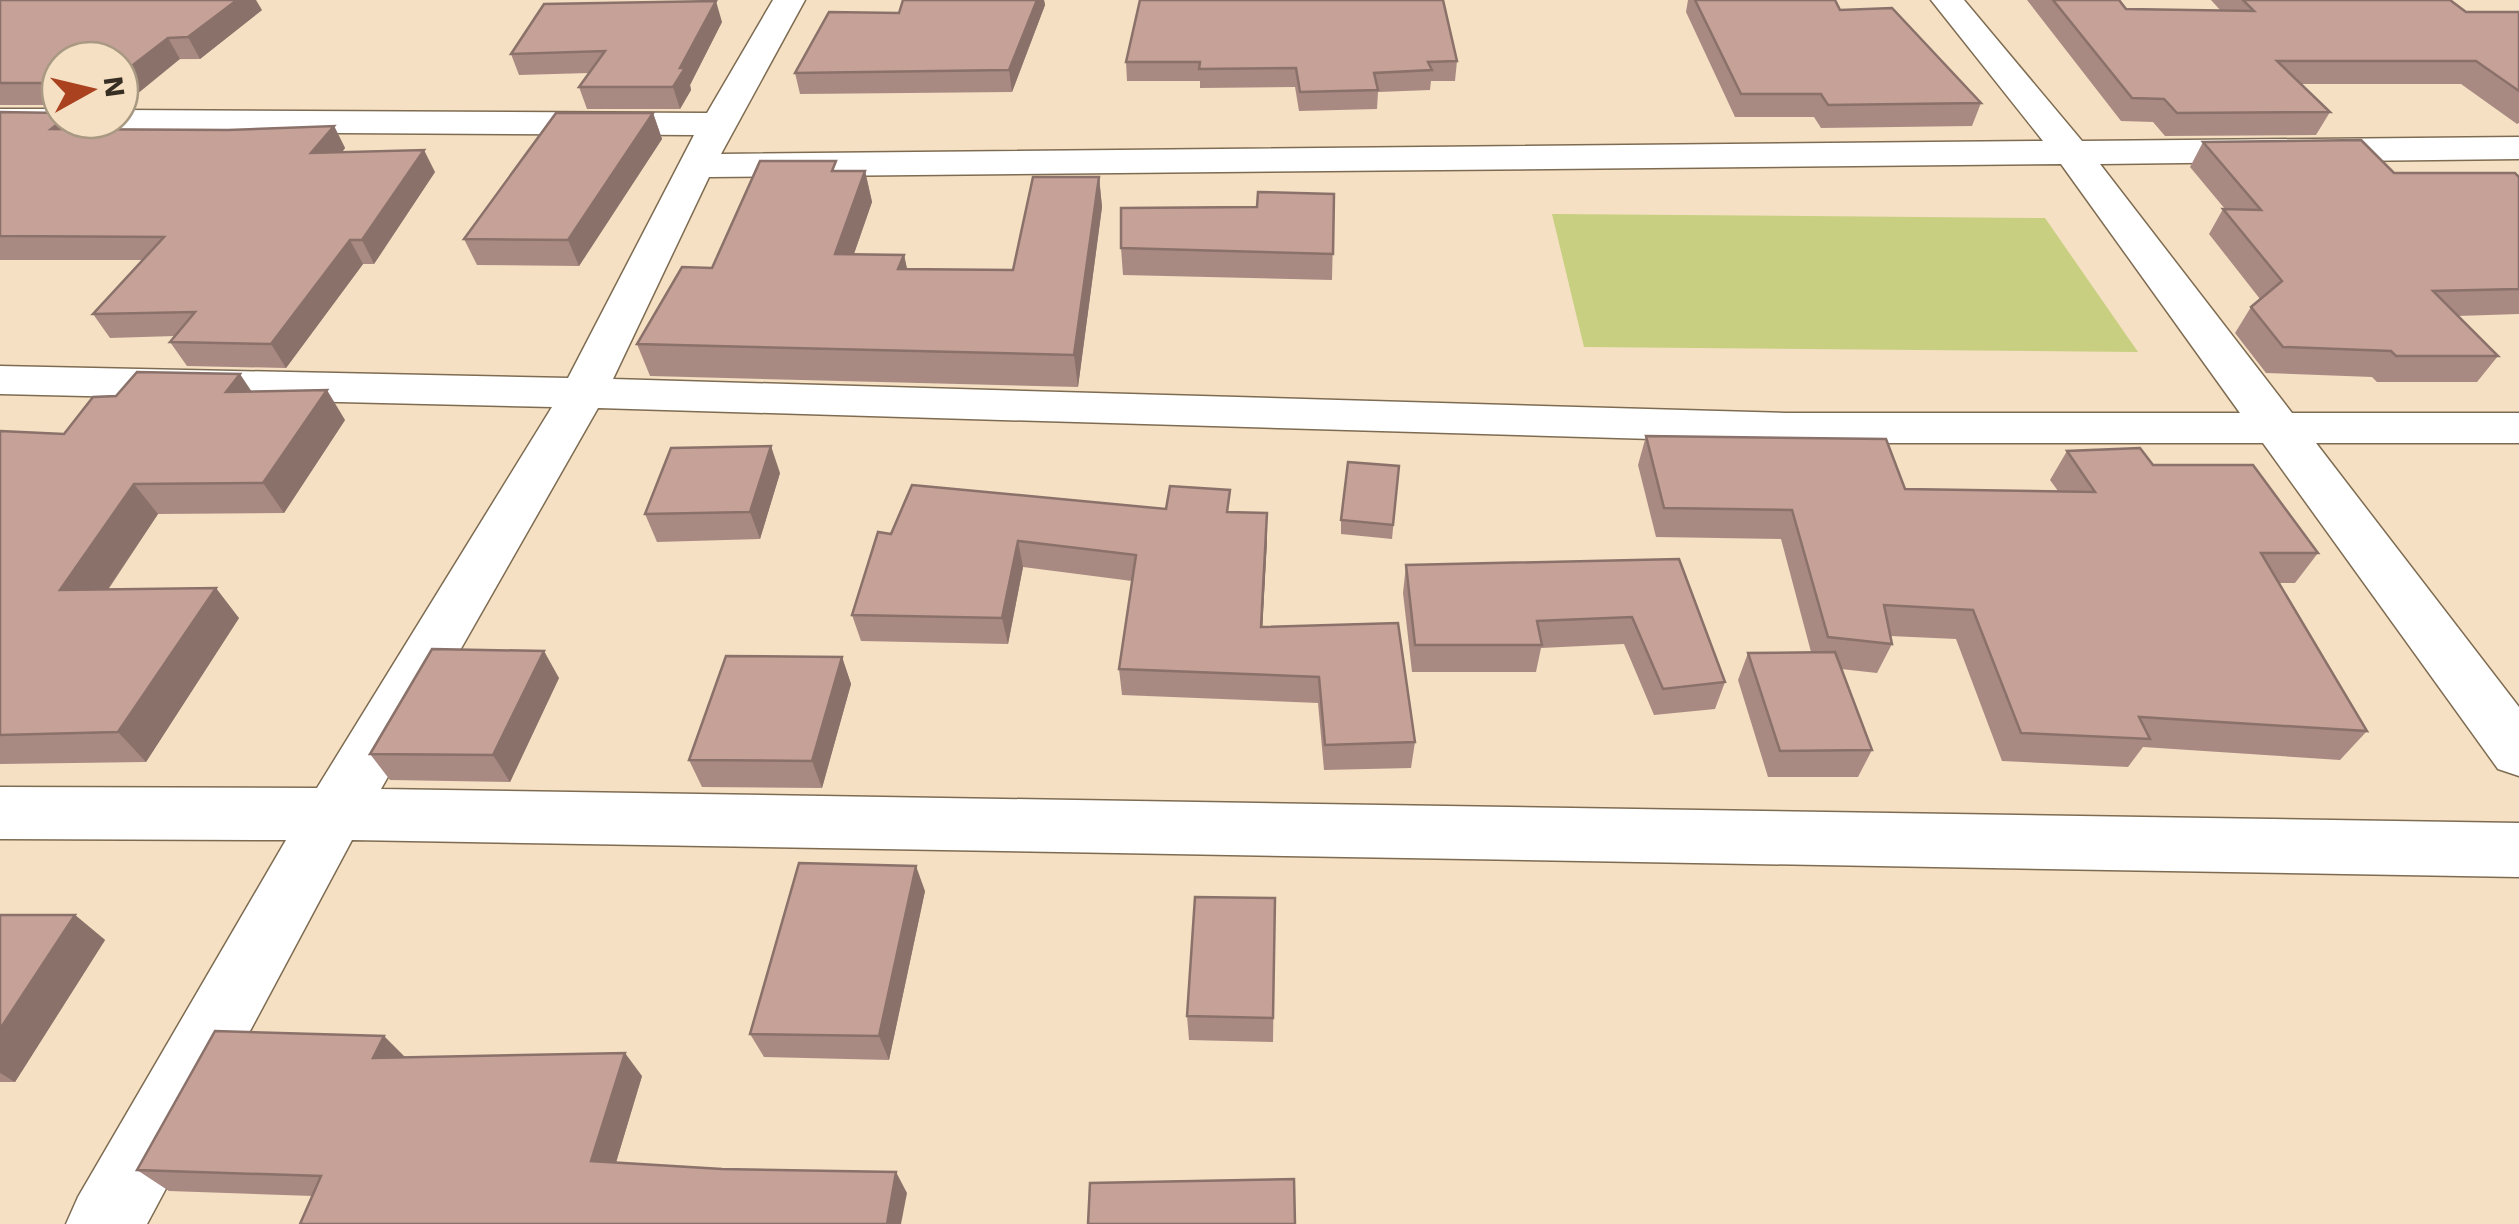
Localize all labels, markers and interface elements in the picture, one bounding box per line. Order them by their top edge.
north arrow [40,40,140,140]
text: N [96,74,132,99]

